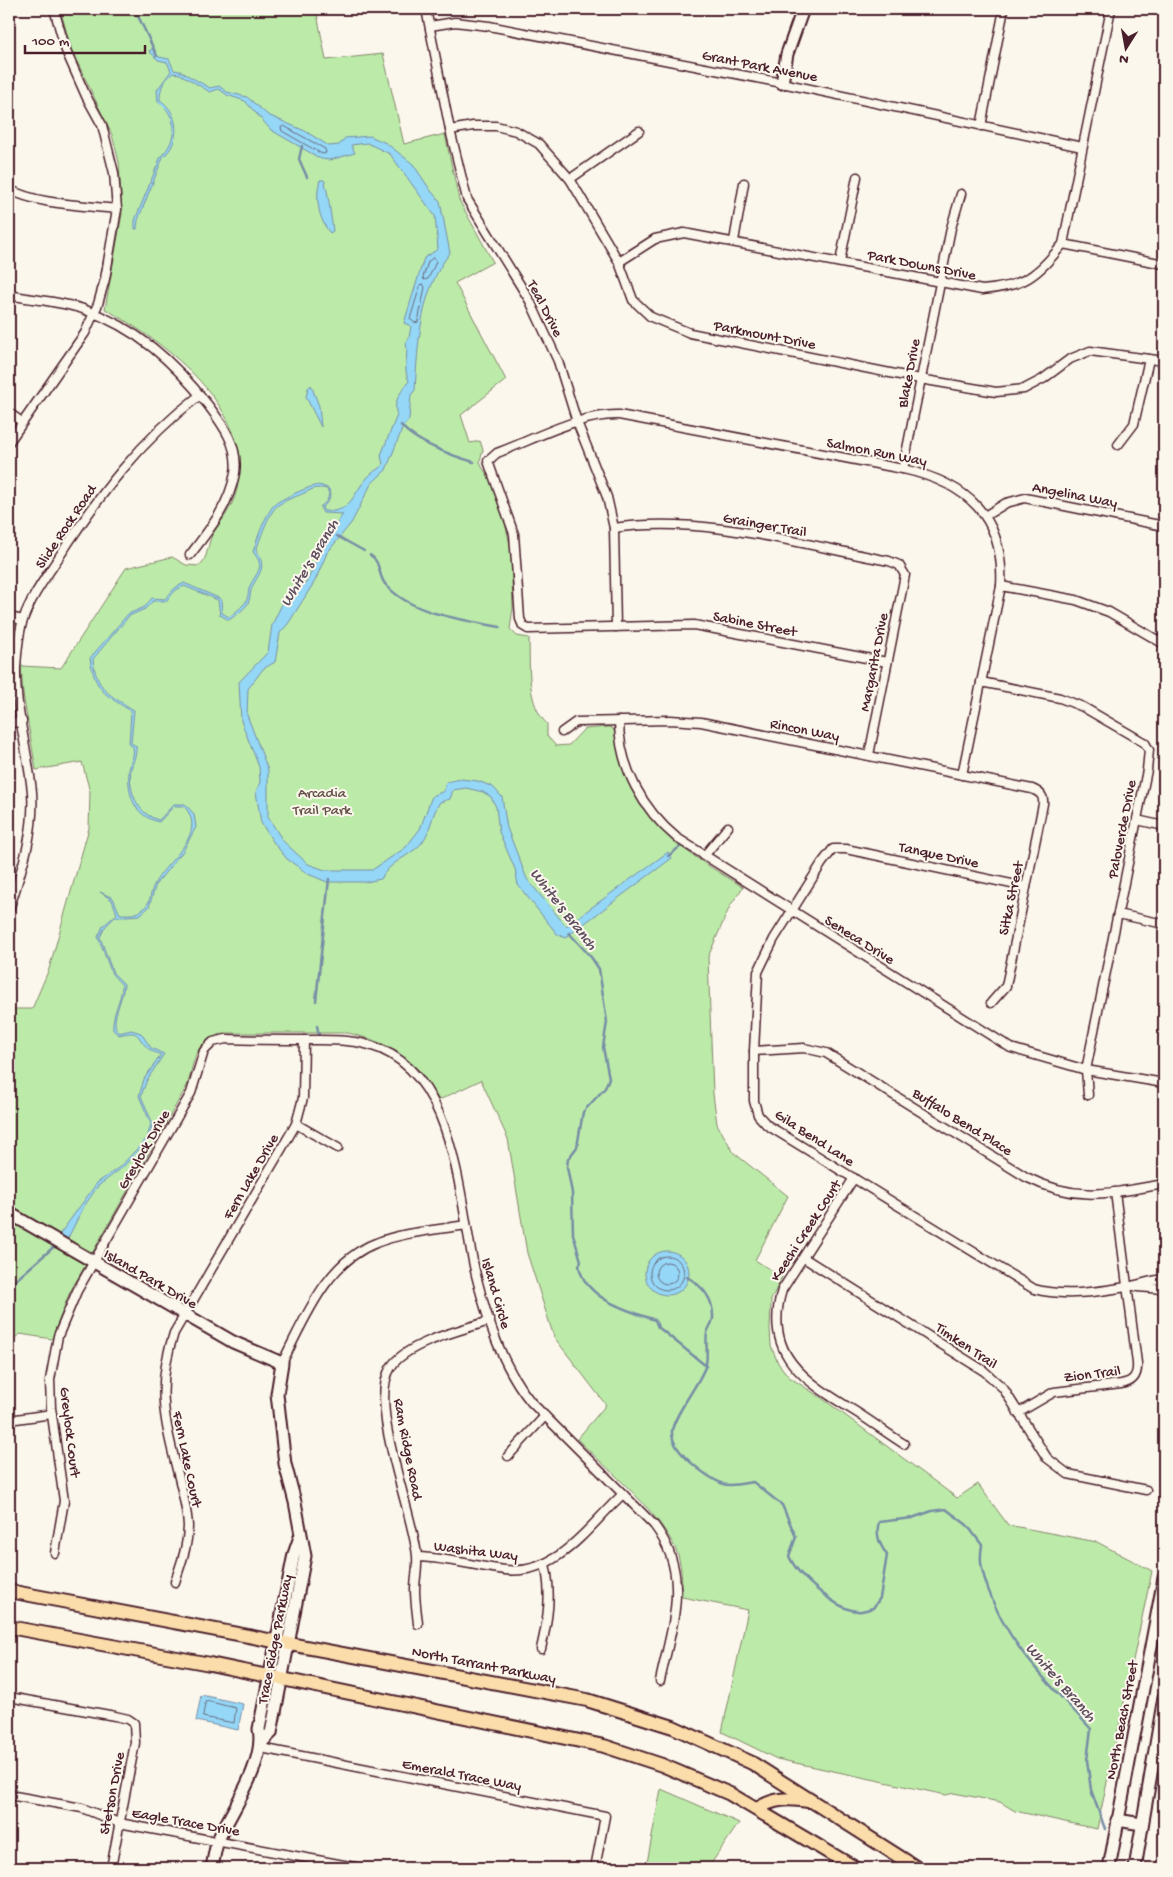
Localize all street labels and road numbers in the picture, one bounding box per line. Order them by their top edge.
street label: Grant Park Avenue [700,47,819,87]
street label: Park Downs Drive [865,246,978,285]
street label: Teal Drive [522,277,566,341]
street label: Parkmount Drive [711,317,817,355]
street label: Blake Drive [894,337,926,410]
street label: Salmon Run Way [825,434,929,472]
street label: Angelina Way [1031,479,1119,513]
street label: Slide Rock Road [32,481,102,573]
street label: Grainger Trail [721,510,808,542]
street label: Sabine Street [711,608,800,642]
street label: Margarita Drive [857,611,893,713]
street label: Rincon Way [768,715,841,747]
street label: Paloverde Drive [1104,778,1141,881]
street label: Tanque Drive [896,839,980,873]
street label: Sitka Street [995,858,1029,937]
street label: Seneca Drive [821,912,898,969]
street label: Buffalo Bend Place [908,1084,1015,1161]
street label: Gila Bend Lane [771,1106,857,1171]
street label: Greylock Drive [115,1107,175,1193]
street label: Fern Lake Drive [219,1131,284,1224]
street label: Keechi Creek Court [767,1175,847,1285]
street label: Island Park Drive [100,1246,200,1314]
street label: Island Circle [476,1256,514,1331]
street label: Timken Trail [931,1319,1000,1374]
street label: Zion Trail [1063,1363,1122,1387]
street label: Greylock Court [55,1386,84,1480]
street label: Ram Ridge Road [388,1397,426,1503]
street label: Fern Lake Court [167,1409,205,1511]
street label: Washita Way [433,1538,519,1566]
street label: Trace Ridge Parkway [254,1573,297,1707]
street label: North Tarrant Parkway [410,1643,558,1689]
street label: North Beach Street [1103,1657,1144,1782]
street label: Stetson Drive [96,1750,130,1836]
street label: Emerald Trace Way [400,1756,523,1796]
street label: Eagle Trace Drive [130,1805,241,1841]

